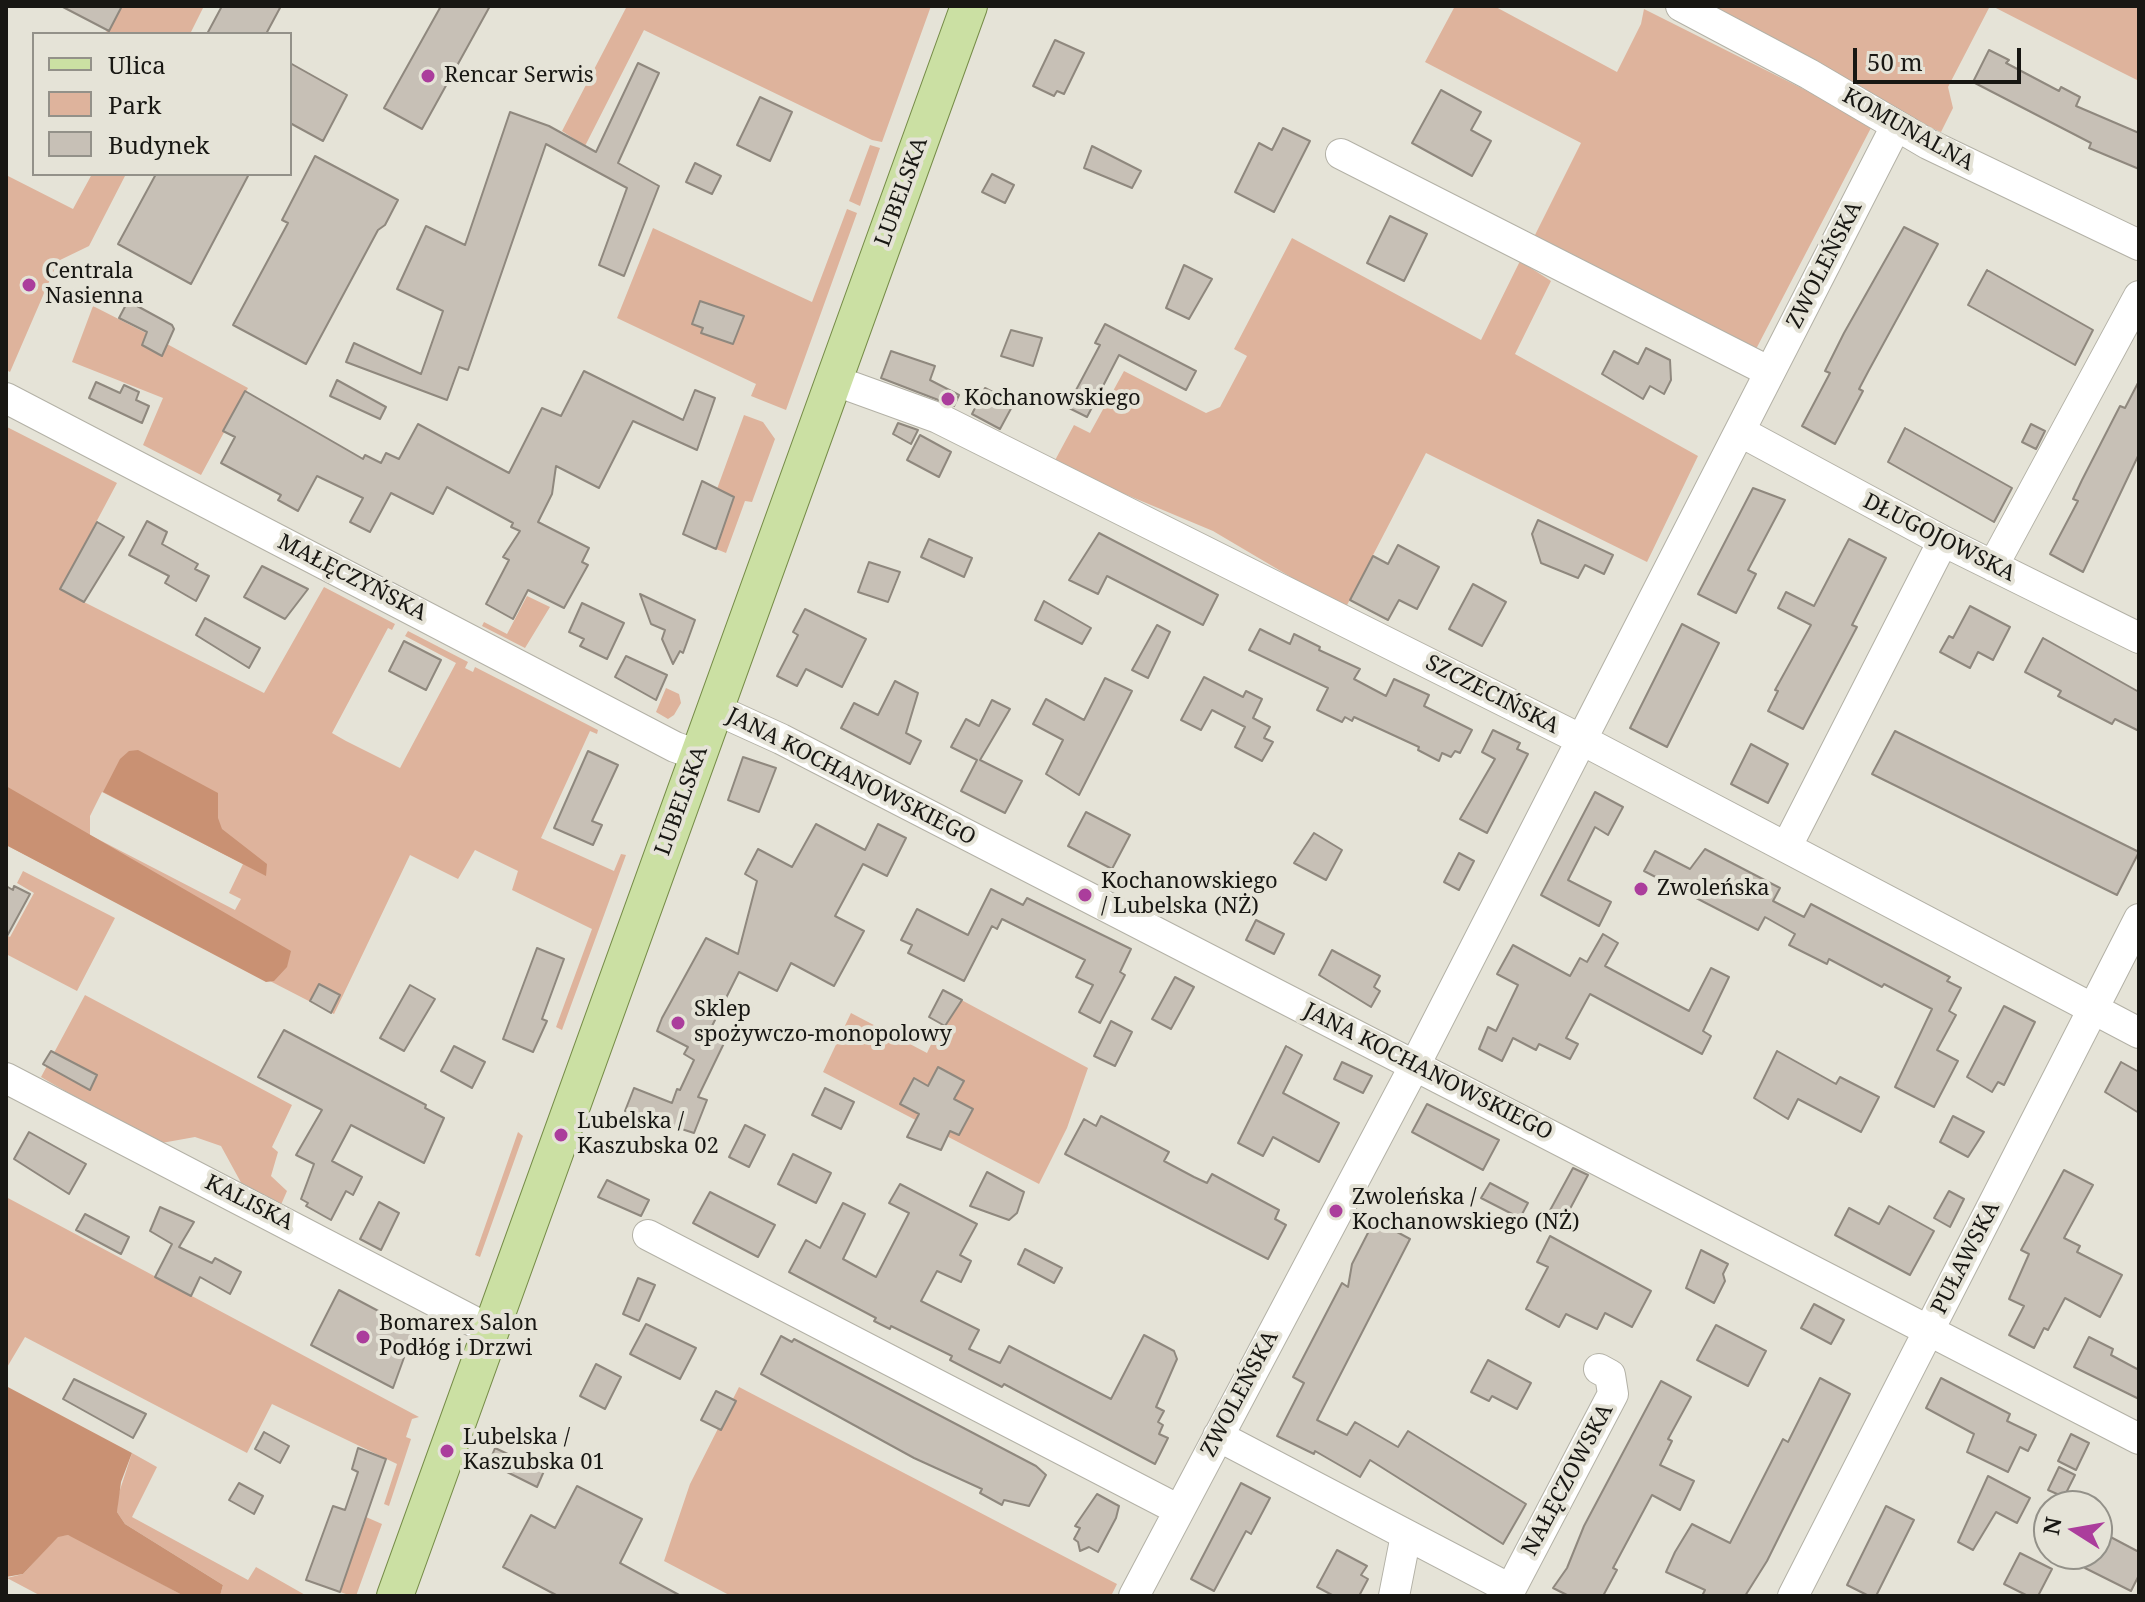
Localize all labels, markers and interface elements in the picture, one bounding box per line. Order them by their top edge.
legend [32,32,292,176]
scale bar [1857,32,2025,82]
text: 50 m [1867,45,1923,78]
text: Ulica [108,48,166,81]
place label: Rencar Serwis [444,63,594,89]
marker: Rencar Serwis [419,67,437,85]
street label: KOMUNALNA [1838,83,1978,177]
text: Park [108,88,161,121]
text: Budynek [108,128,210,161]
street label: LUBELSKA [870,134,934,250]
street label: ZWOLEŃSKA [1782,197,1868,333]
place label: Centrala Nasienna [45,259,144,310]
marker: Centrala Nasienna [20,276,38,294]
place label: Kochanowskiego [964,386,1141,412]
marker: Kochanowskiego [939,390,957,408]
street label: DŁUGOJOWSKA [1859,488,2019,588]
street label: MAŁĘCZYŃSKA [273,529,431,627]
street label: SZCZECIŃSKA [1421,650,1563,740]
street label: JANA KOCHANOWSKIEGO [722,703,980,851]
street label: LUBELSKA [650,743,714,859]
place label: Kochanowskiego / Lubelska (NŻ) [1101,869,1278,920]
place label: Zwoleńska [1657,876,1770,902]
marker: Zwoleńska [1632,880,1650,898]
marker: Kochanowskiego / Lubelska (NŻ) [1076,886,1094,904]
place label: Sklep spożywczo-monopolowy [694,997,952,1048]
street label: JANA KOCHANOWSKIEGO [1299,998,1557,1146]
marker: Sklep spożywczo-monopolowy [669,1014,687,1032]
place label: Lubelska / Kaszubska 02 [577,1109,719,1160]
marker: Lubelska / Kaszubska 02 [552,1126,570,1144]
street label: KALISKA [200,1170,298,1236]
place label: Zwoleńska / Kochanowskiego (NŻ) [1352,1185,1580,1236]
street label: PUŁAWSKA [1926,1197,2006,1319]
marker: Zwoleńska / Kochanowskiego (NŻ) [1327,1202,1345,1220]
place label: Bomarex Salon Podłóg i Drzwi [379,1311,538,1362]
street label: ZWOLEŃSKA [1196,1326,1284,1462]
marker: Bomarex Salon Podłóg i Drzwi [354,1328,372,1346]
street label: NAŁĘCZOWSKA [1517,1400,1619,1560]
place label: Lubelska / Kaszubska 01 [463,1425,605,1476]
marker: Lubelska / Kaszubska 01 [438,1442,456,1460]
north arrow [2033,1490,2113,1570]
text: N [2035,1514,2068,1537]

